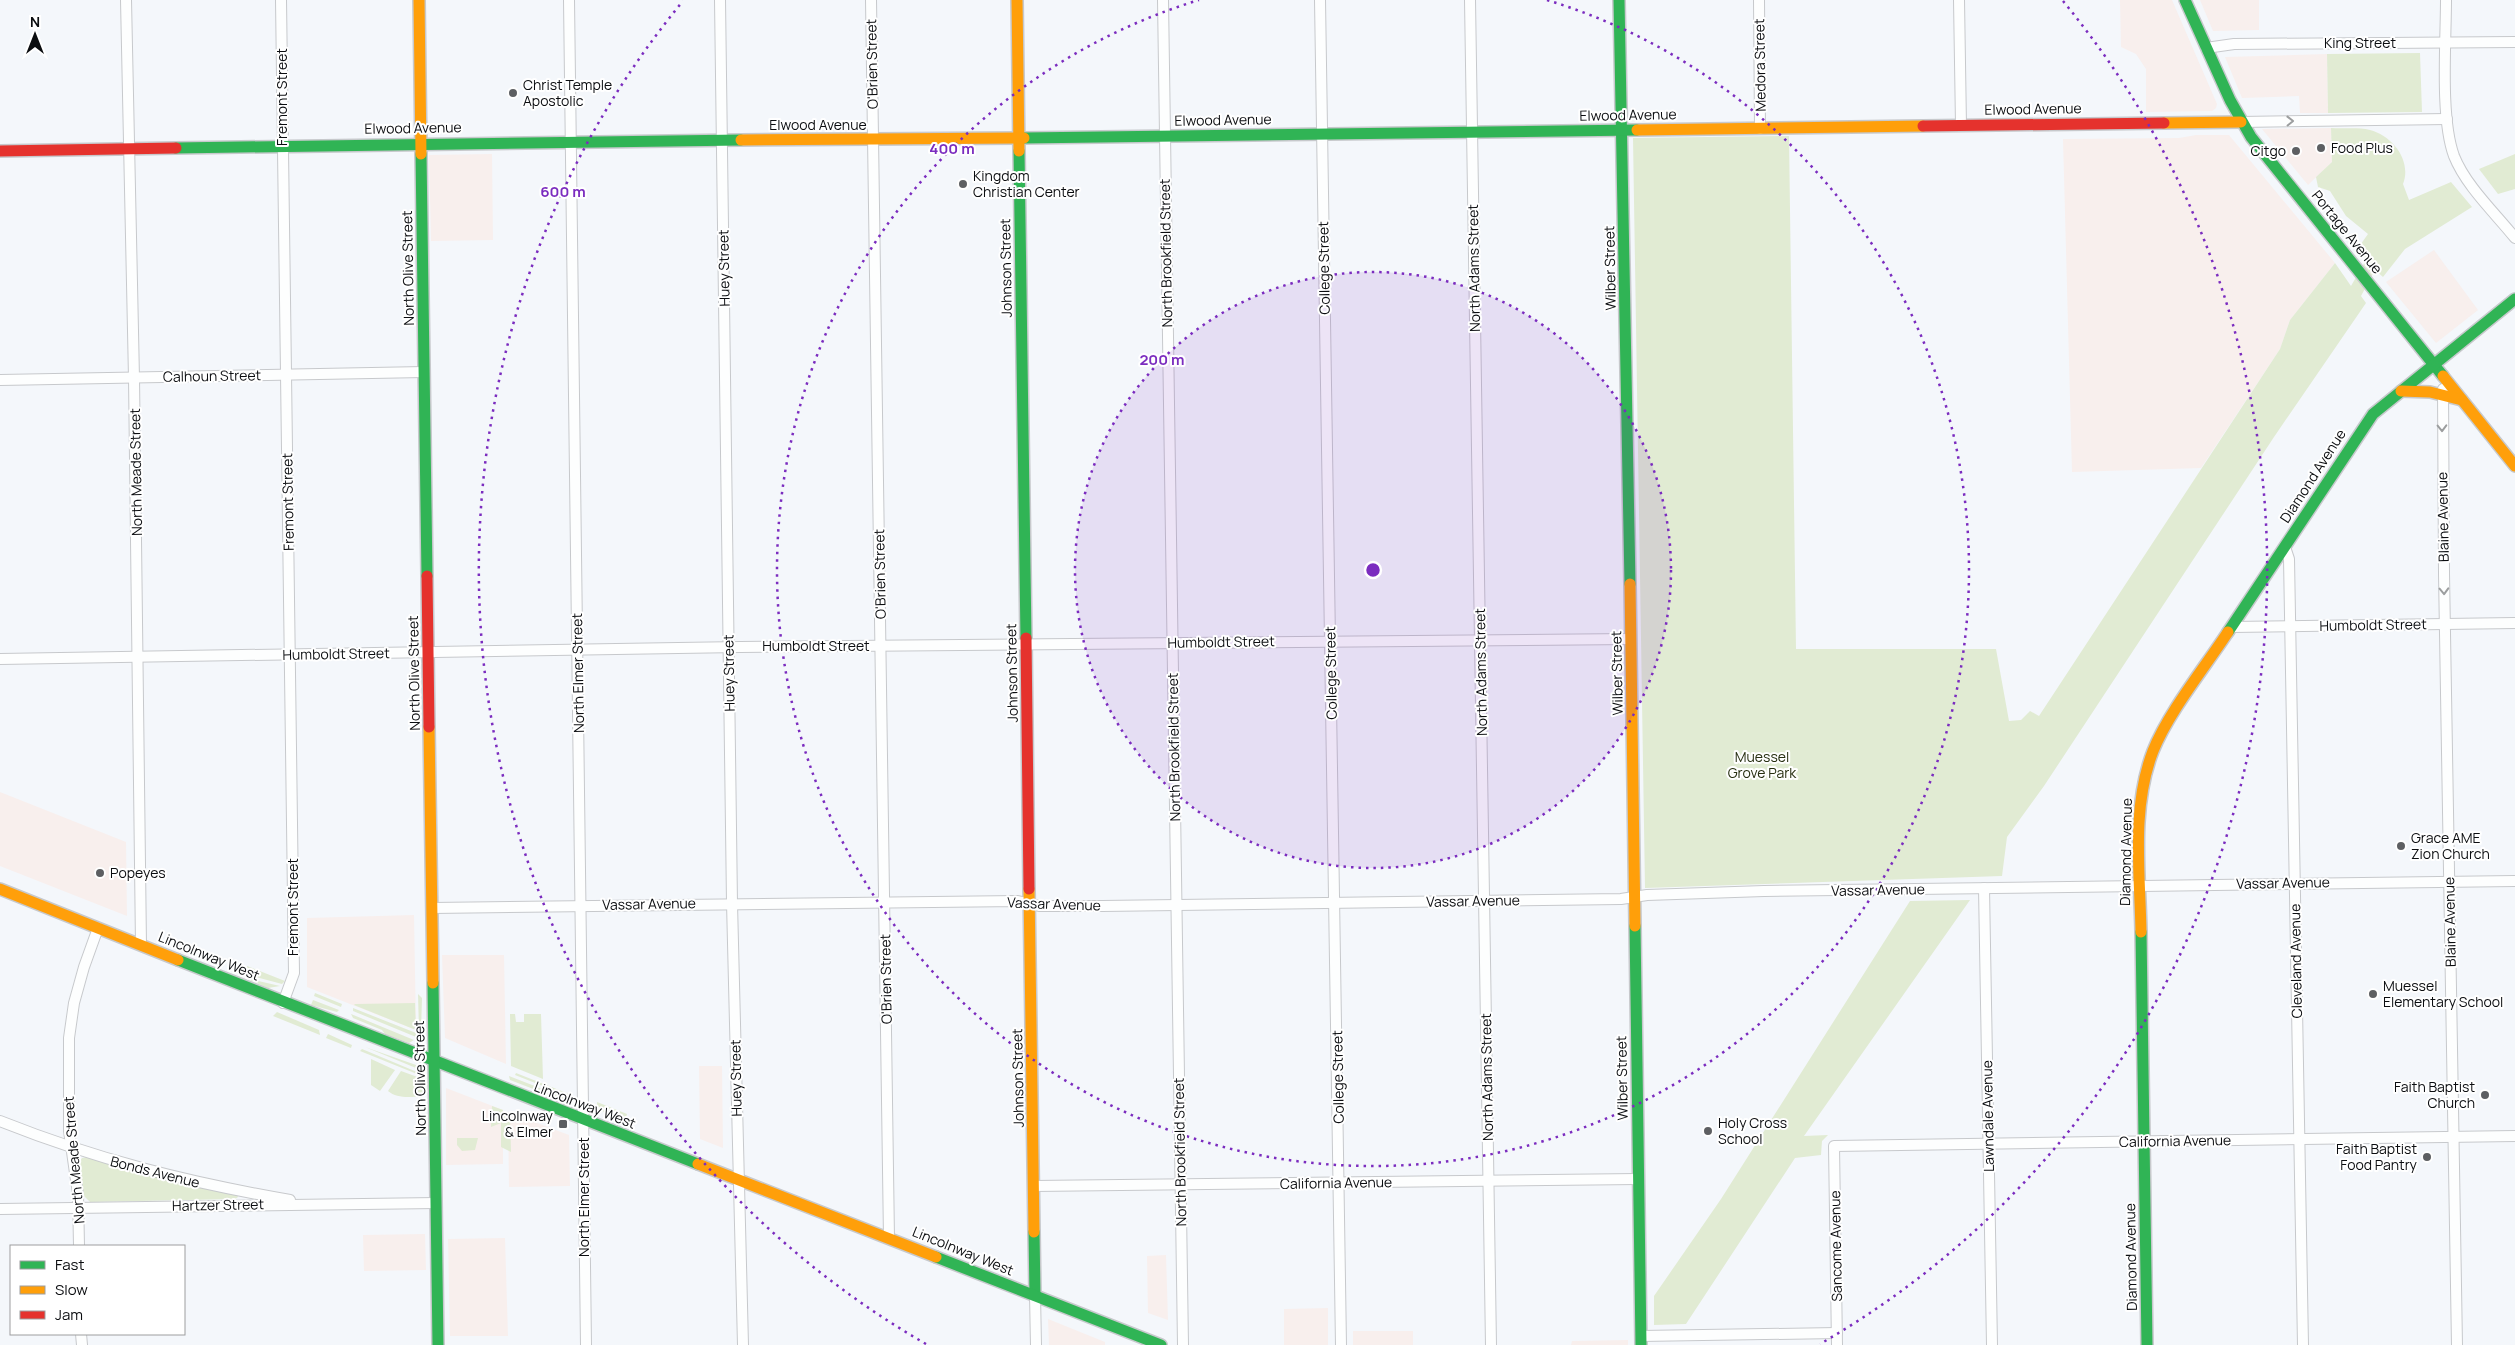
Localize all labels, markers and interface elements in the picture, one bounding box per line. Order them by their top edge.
north arrow [10,10,60,60]
text: N [30,12,40,31]
street label: O'Brien Street [861,18,882,109]
street label: Medora Street [1749,18,1770,112]
street label: King Street [2324,33,2396,52]
street label: Fremont Street [272,48,291,146]
place label: Christ Temple Apostolic [523,75,612,110]
marker: Christ Temple Apostolic [507,87,519,99]
street label: Elwood Avenue [1984,98,2082,119]
street label: Elwood Avenue [1579,104,1677,125]
street label: Elwood Avenue [1174,109,1272,130]
street label: Elwood Avenue [769,115,867,134]
one-way arrow [2286,116,2294,126]
street label: Elwood Avenue [364,117,462,138]
text: 400 m [929,138,975,159]
place label: Food Plus [2331,138,2393,157]
place label: Citgo [2251,141,2286,160]
marker: Food Plus [2315,142,2327,154]
marker: Citgo [2290,145,2302,157]
place label: Kingdom Christian Center [973,166,1080,201]
marker: Kingdom Christian Center [957,178,969,190]
street label: North Brookfield Street [1155,178,1176,328]
text: 600 m [540,181,586,202]
street label: Portage Avenue [2308,186,2387,277]
street label: North Adams Street [1463,204,1484,332]
street label: North Olive Street [397,210,418,326]
street label: Johnson Street [995,218,1016,318]
street label: College Street [1313,221,1334,315]
street label: Wilber Street [1599,225,1620,311]
street label: Huey Street [713,229,734,307]
text: 200 m [1139,349,1185,370]
street label: Calhoun Street [163,365,262,386]
street label: North Meade Street [125,408,146,536]
one-way arrow [2437,424,2447,432]
street label: Diamond Avenue [2275,425,2350,526]
street label: Fremont Street [277,453,298,551]
street label: Blaine Avenue [2432,472,2453,562]
street label: O'Brien Street [869,528,890,619]
centre of rings [1364,561,1382,579]
one-way arrow [2439,587,2449,595]
street label: North Adams Street [1470,608,1491,736]
street label: North Elmer Street [567,613,588,733]
street label: Humboldt Street [2319,614,2427,635]
street label: North Olive Street [403,615,424,731]
street label: Johnson Street [1001,623,1022,723]
street label: College Street [1320,626,1341,720]
street label: Wilber Street [1606,630,1627,716]
street label: Humboldt Street [1167,631,1275,652]
street label: Huey Street [718,634,739,712]
street label: Humboldt Street [762,636,870,655]
street label: Humboldt Street [282,643,390,664]
street label: North Brookfield Street [1163,672,1184,822]
park label: Muessel Grove Park [1728,747,1797,782]
street label: Diamond Avenue [2115,798,2136,906]
place label: Grace AME Zion Church [2411,828,2490,863]
marker: Grace AME Zion Church [2395,840,2407,852]
street label: Fremont Street [283,858,302,956]
place label: Popeyes [110,863,166,882]
marker: Popeyes [94,867,106,879]
street label: Vassar Avenue [2236,872,2330,893]
street label: Blaine Avenue [2439,877,2460,967]
street label: Vassar Avenue [1831,879,1925,900]
street label: Vassar Avenue [1426,890,1520,911]
street label: Vassar Avenue [1007,892,1101,915]
street label: Vassar Avenue [602,893,696,914]
street label: Cleveland Avenue [2285,904,2306,1018]
street label: Lincolnway West [156,927,263,985]
street label: O'Brien Street [875,933,896,1024]
place label: Muessel Elementary School [2383,976,2503,1011]
marker: Muessel Elementary School [2367,988,2379,1000]
street label: North Adams Street [1476,1013,1497,1141]
street label: North Olive Street [409,1020,430,1136]
street label: Johnson Street [1007,1028,1028,1128]
street label: College Street [1327,1030,1348,1124]
street label: Wilber Street [1611,1035,1632,1121]
street label: Huey Street [725,1039,746,1117]
street label: Lawndale Avenue [1977,1060,1998,1172]
street label: Lincolnway West [532,1076,639,1133]
street label: North Brookfield Street [1169,1077,1190,1227]
place label: Faith Baptist Church [2394,1077,2475,1112]
marker: Faith Baptist Church [2479,1089,2491,1101]
street label: North Meade Street [58,1095,89,1224]
place label: Lincolnway & Elmer [482,1106,554,1141]
place label: Holy Cross School [1718,1113,1787,1148]
marker: Lincolnway & Elmer [557,1118,569,1130]
marker: Holy Cross School [1702,1125,1714,1137]
street label: California Avenue [2119,1130,2231,1151]
street label: North Elmer Street [574,1137,593,1257]
place label: Faith Baptist Food Pantry [2336,1139,2418,1174]
street label: Bonds Avenue [108,1151,202,1192]
marker: Faith Baptist Food Pantry [2421,1151,2433,1163]
street label: California Avenue [1280,1172,1392,1193]
street label: Sancome Avenue [1825,1190,1846,1302]
street label: Hartzer Street [172,1194,265,1215]
street label: Diamond Avenue [2120,1203,2141,1311]
street label: Lincolnway West [910,1222,1017,1280]
legend [10,1245,185,1335]
text: Fast [55,1254,84,1275]
text: Slow [55,1279,88,1300]
text: Jam [55,1304,83,1325]

